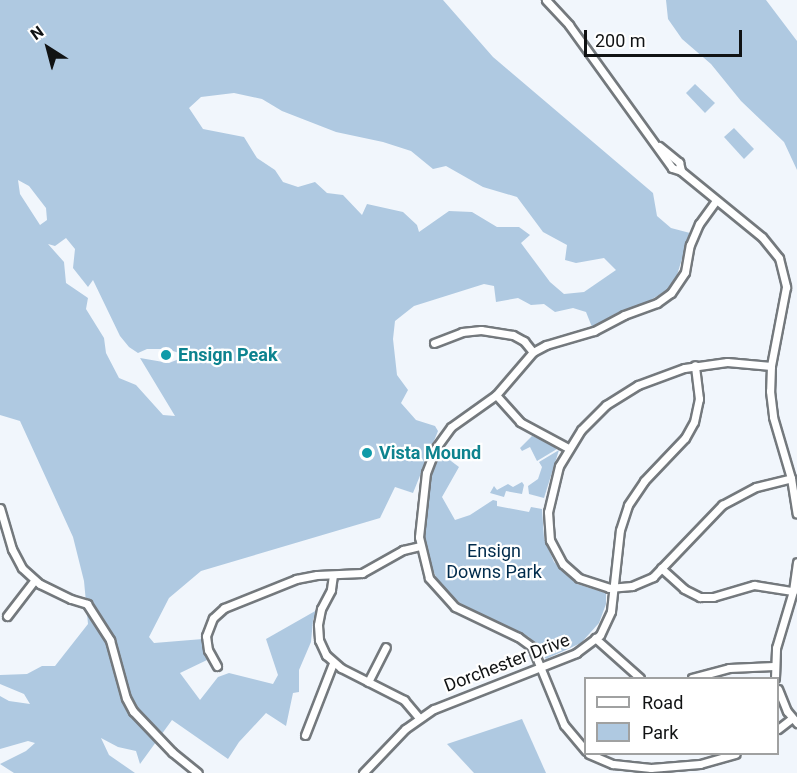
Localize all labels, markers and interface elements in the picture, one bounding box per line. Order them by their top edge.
north arrow [18,18,78,78]
scale bar [587,18,744,56]
text: N [27,22,47,44]
text: 200 m [595,30,646,51]
place label: Ensign Peak [178,344,278,366]
marker: Ensign Peak [159,348,173,362]
place label: Vista Mound [379,442,481,464]
marker: Vista Mound [360,446,374,460]
park label: Ensign Downs Park [446,541,542,584]
street label: Dorchester Drive [441,629,573,697]
legend [584,677,779,755]
text: Road [642,692,683,713]
text: Park [642,722,678,743]

